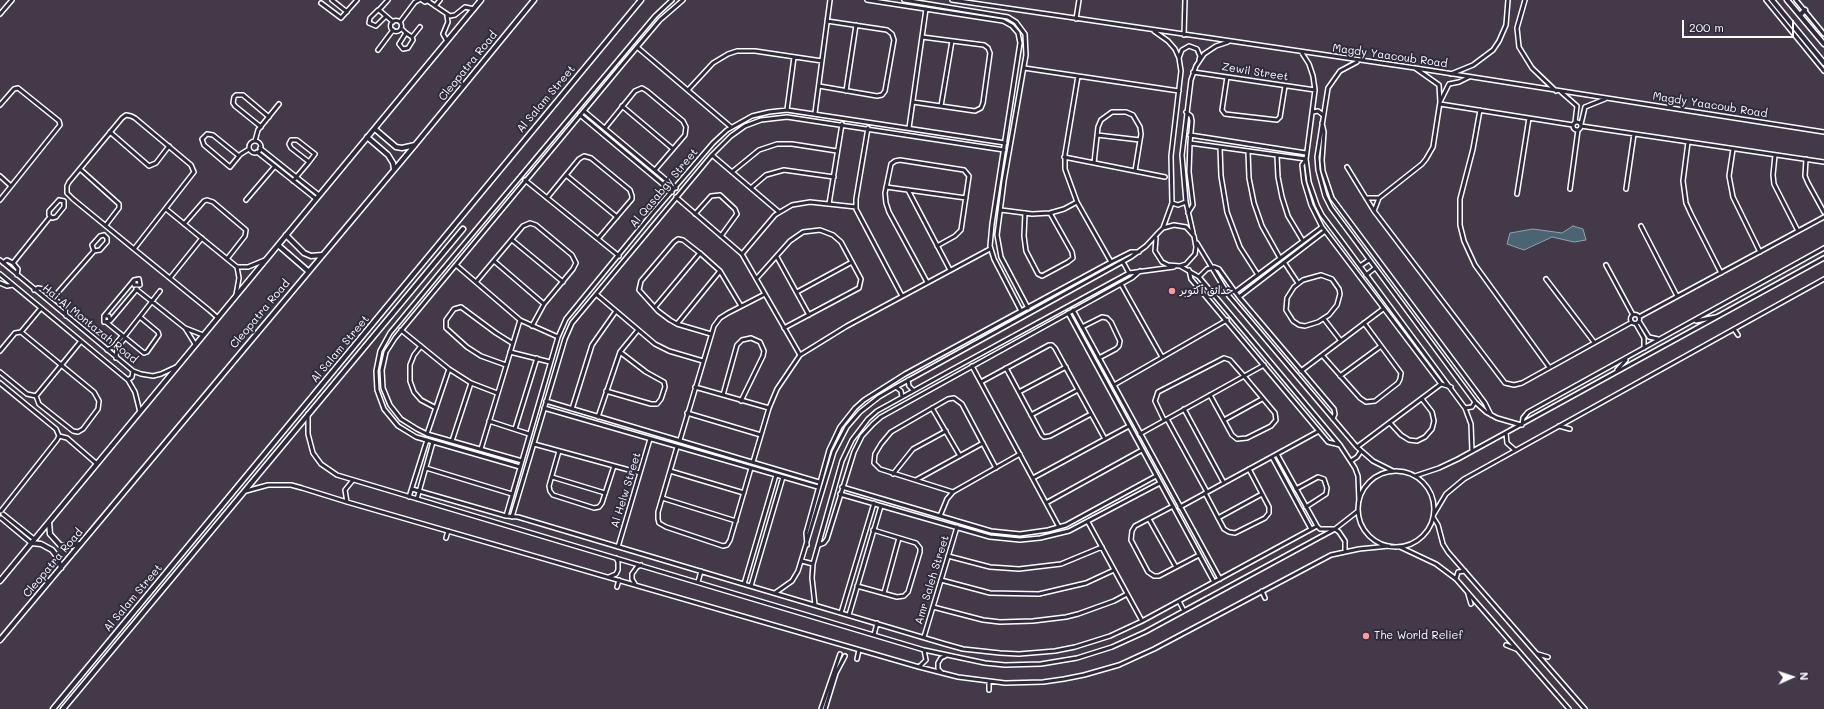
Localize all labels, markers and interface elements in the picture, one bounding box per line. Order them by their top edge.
scale bar [1684,12,1796,38]
text: 200 m [1689,19,1724,35]
street label: Cleopatra Road [436,29,500,103]
street label: Magdy Yaacoub Road [1332,41,1448,71]
street label: Zewil Street [1221,60,1289,84]
street label: Al Salam Street [514,63,578,135]
street label: Magdy Yaacoub Road [1652,89,1768,121]
street label: Al Qasabgy Street [627,146,701,230]
street label: Cleopatra Road [227,277,293,351]
street label: Hai Al Montazah Road [40,282,140,366]
place label: حدائق أكتوبر [1180,284,1234,298]
marker: حدائق أكتوبر [1167,286,1177,296]
street label: Al Salam Street [308,313,372,385]
street label: Al Helw Street [608,451,644,529]
street label: Cleopatra Road [20,526,86,600]
street label: Amr Saleh Street [912,534,952,626]
street label: Al Salam Street [101,562,165,634]
place label: The World Relief [1374,629,1463,643]
marker: The World Relief [1361,631,1371,641]
north arrow [1772,657,1812,697]
text: N [1797,672,1812,681]

